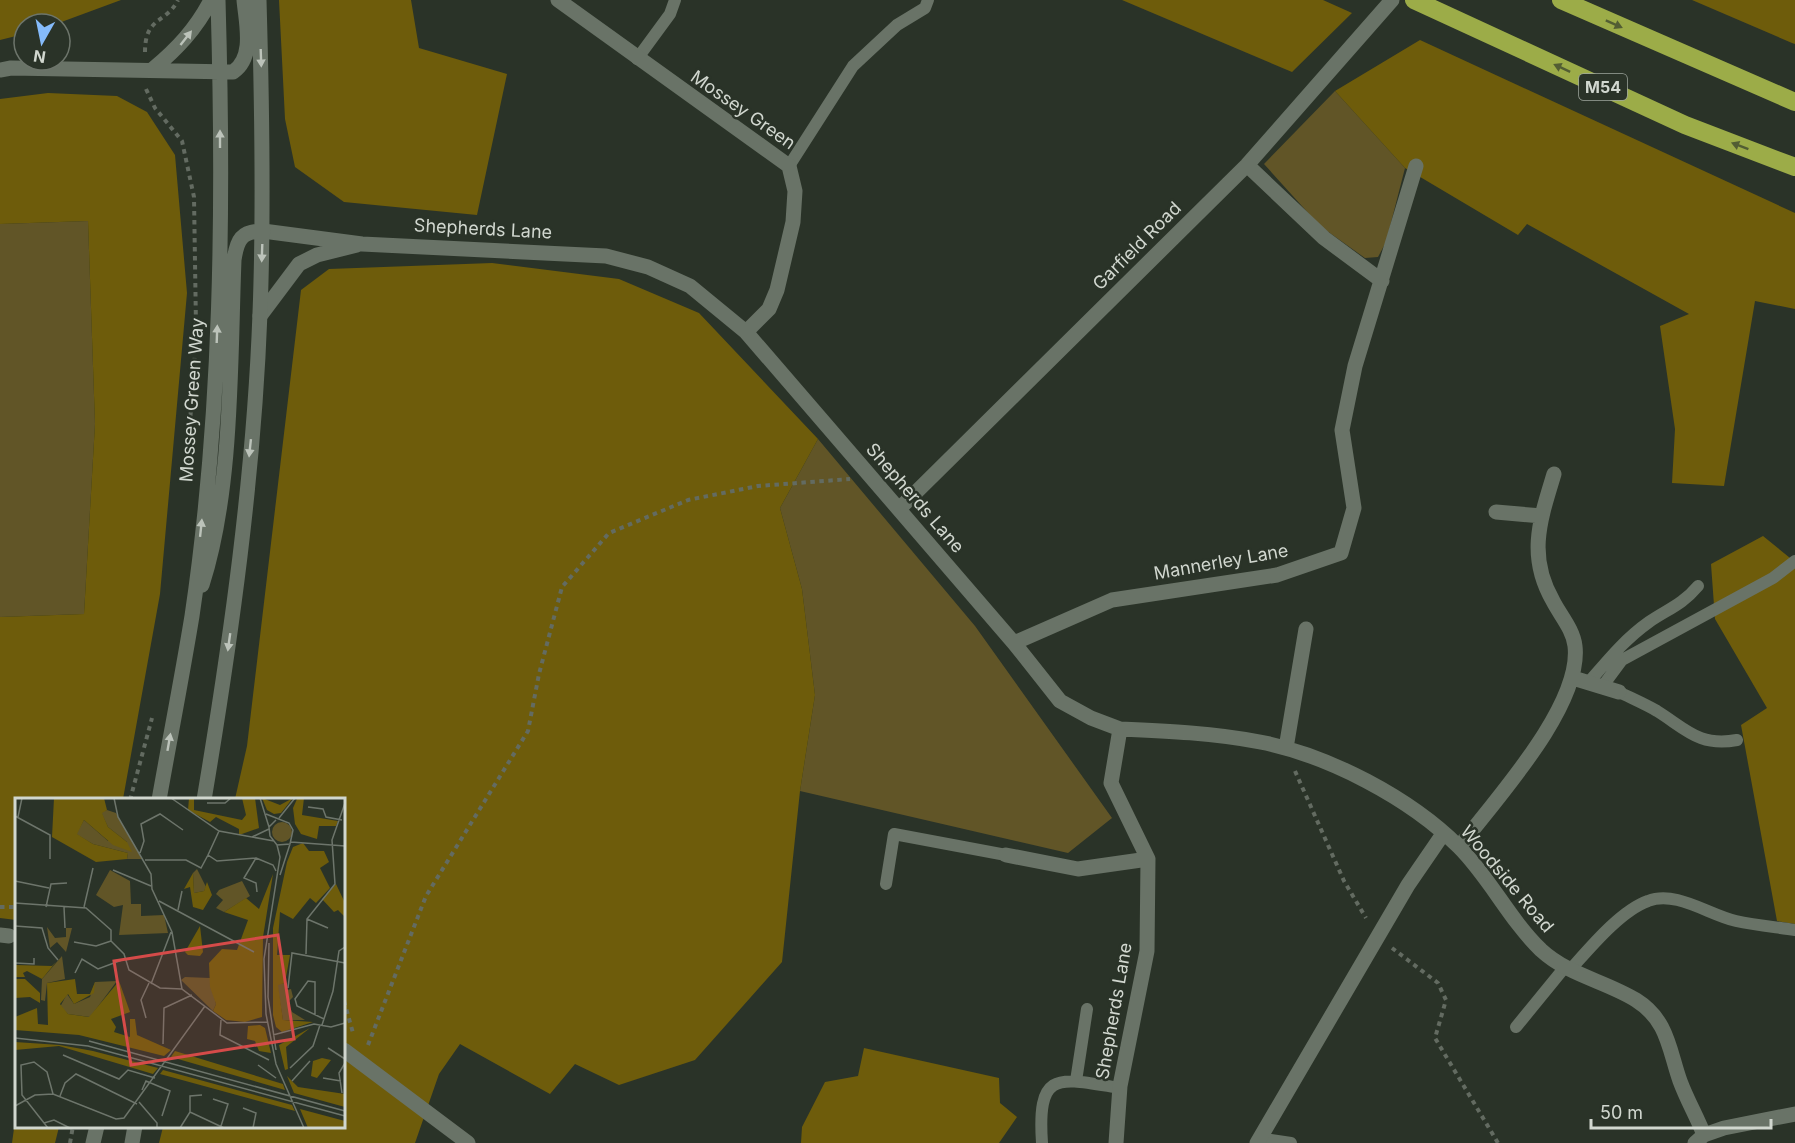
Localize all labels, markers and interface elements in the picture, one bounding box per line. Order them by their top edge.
north arrow [12,12,72,72]
one-way arrow [1605,20,1623,29]
one-way arrow [180,30,193,46]
text: N [32,46,47,68]
one-way arrow [256,49,265,68]
one-way arrow [1553,64,1570,73]
street label: Mossey Green [687,66,800,153]
road number: M54 [1579,74,1627,100]
one-way arrow [215,130,225,149]
one-way arrow [1731,141,1749,151]
street label: Garfield Road [1088,197,1185,294]
street label: Shepherds Lane [413,214,553,243]
one-way arrow [257,244,267,263]
street label: Mossey Green Way [175,317,208,483]
one-way arrow [212,325,222,344]
one-way arrow [245,439,255,458]
street label: Shepherds Lane [862,439,969,557]
one-way arrow [196,519,206,538]
street label: Mannerley Lane [1152,539,1290,584]
one-way arrow [225,633,234,652]
one-way arrow [165,732,174,751]
inset map [15,798,345,1128]
street label: Woodside Road [1456,821,1558,936]
street label: Shepherds Lane [1091,941,1136,1081]
scale bar [1591,1092,1771,1130]
text: 50 m [1600,1102,1643,1123]

